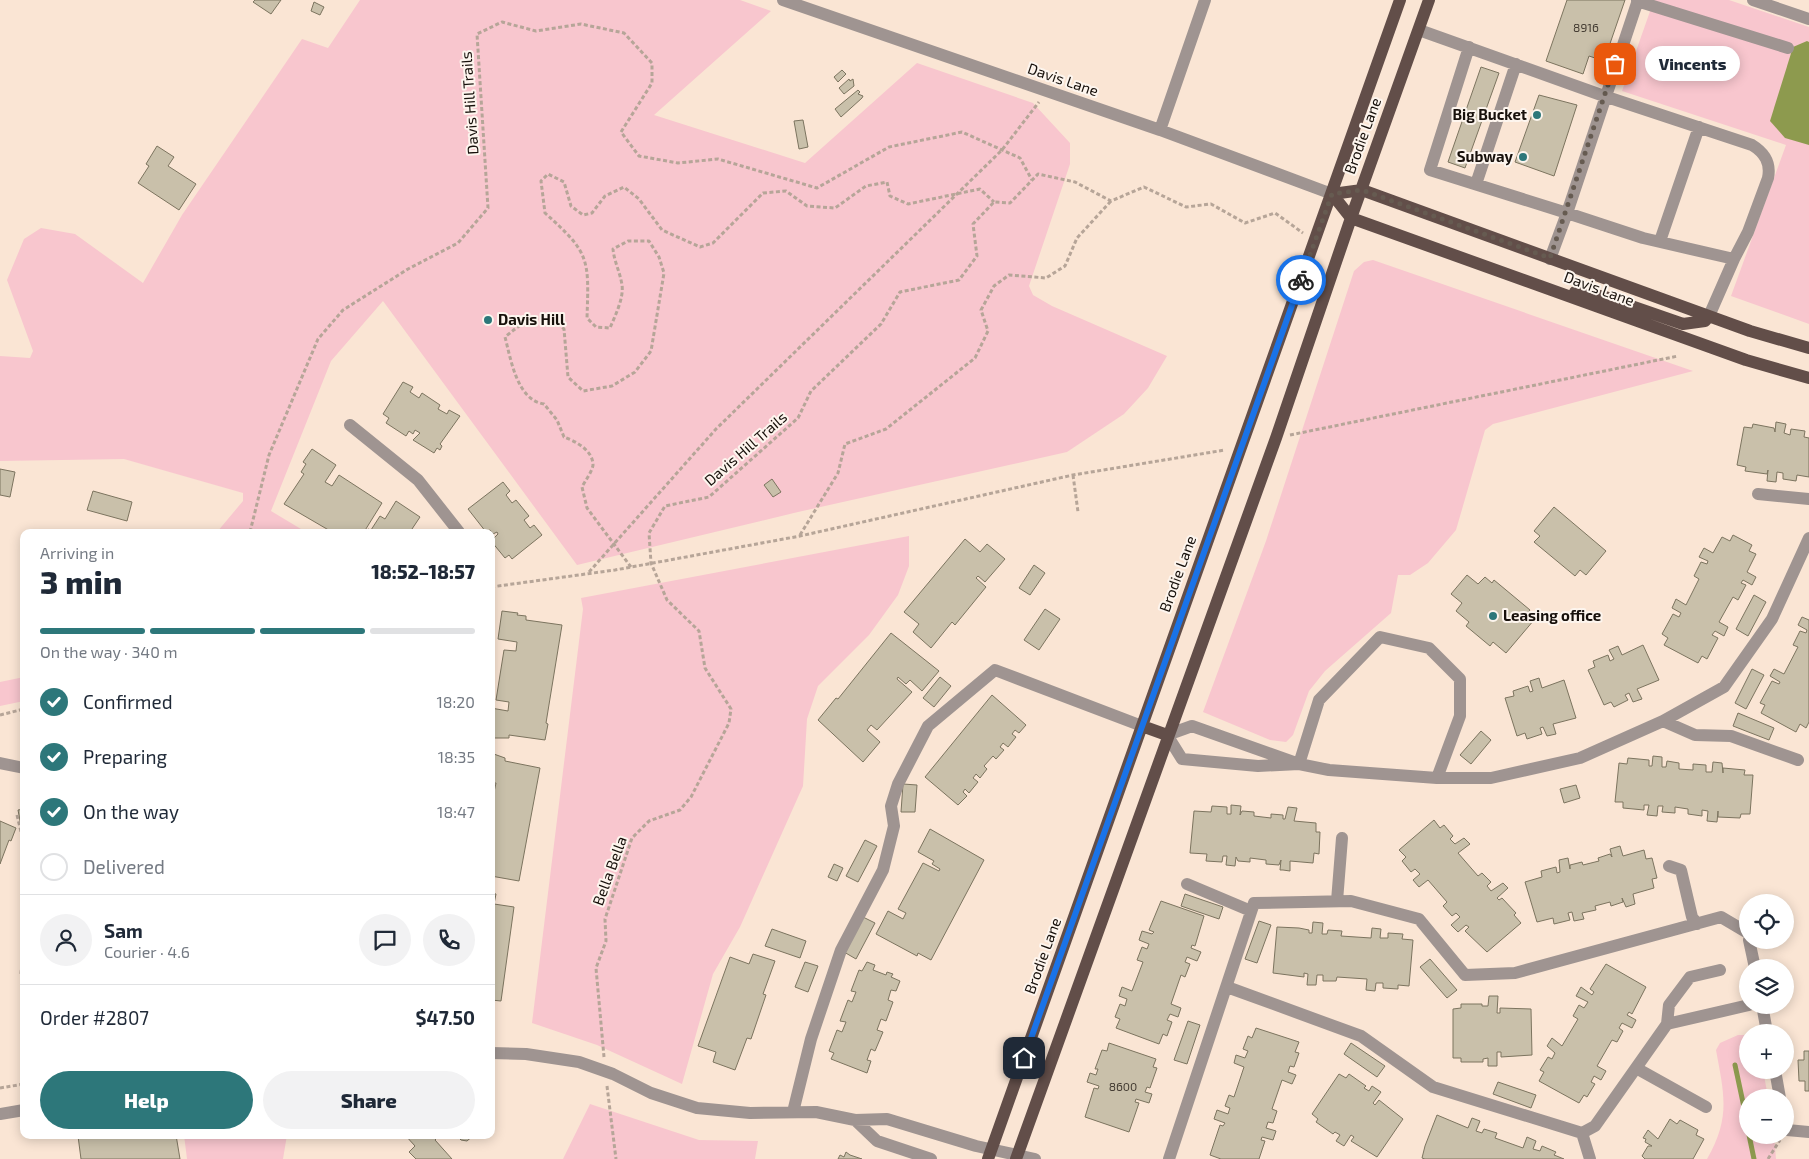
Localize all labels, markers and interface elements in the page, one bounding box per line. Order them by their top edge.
house number: 8916 [1573,20,1599,34]
pin [1594,43,1636,85]
callout: Vincents [1645,46,1740,82]
icon: bag [1601,50,1629,78]
street label: Davis Hill Trails [456,51,482,155]
text: Vincents [1659,54,1726,73]
street label: Davis Lane [1026,59,1101,100]
street label: Brodie Lane [1340,95,1384,176]
place label: Big Bucket [1452,105,1527,123]
marker: Big Bucket [1531,109,1543,121]
place label: Subway [1457,147,1514,166]
marker: Subway [1517,151,1529,163]
courier [1276,255,1326,305]
icon: bike [1287,266,1315,294]
street label: Davis Lane [1562,267,1637,309]
place label: Davis Hill [498,310,565,328]
marker: Davis Hill [482,314,494,326]
street label: Davis Hill Trails [700,408,790,489]
street label: Brodie Lane [1155,533,1199,614]
text: Arriving in [40,543,114,562]
text: 18:52–18:57 [371,560,475,583]
text: 3 min [40,562,122,600]
place label: Leasing office [1503,606,1601,624]
marker: Leasing office [1487,610,1499,622]
text: On the way · 340 m [40,642,177,661]
icon: check [40,688,68,716]
text: Confirmed [83,690,173,713]
text: 18:20 [437,692,475,711]
icon: check [40,743,68,771]
text: Preparing [83,745,167,768]
text: 18:35 [438,747,475,766]
icon: check [40,798,68,826]
text: On the way [83,800,179,823]
text: 18:47 [437,802,475,821]
street label: Bella Bella [588,834,630,908]
text: Delivered [83,855,165,878]
map controls [1739,894,1794,1144]
button: locate [1739,894,1794,949]
button: person [40,914,92,966]
button: chat [359,914,411,966]
button: phone [423,914,475,966]
street label: Brodie Lane [1020,915,1064,996]
text: Sam [104,919,143,942]
text: Courier · 4.6 [104,942,190,961]
button: layers [1739,959,1794,1014]
text: Order #2807 [40,1006,149,1029]
text: $47.50 [416,1006,475,1029]
button: + [1739,1024,1794,1079]
pin [1003,1037,1045,1079]
icon: home [1010,1044,1038,1072]
button: Help [40,1071,253,1129]
button: Share [263,1071,475,1129]
house number: 8600 [1109,1079,1137,1093]
button: − [1739,1089,1794,1144]

